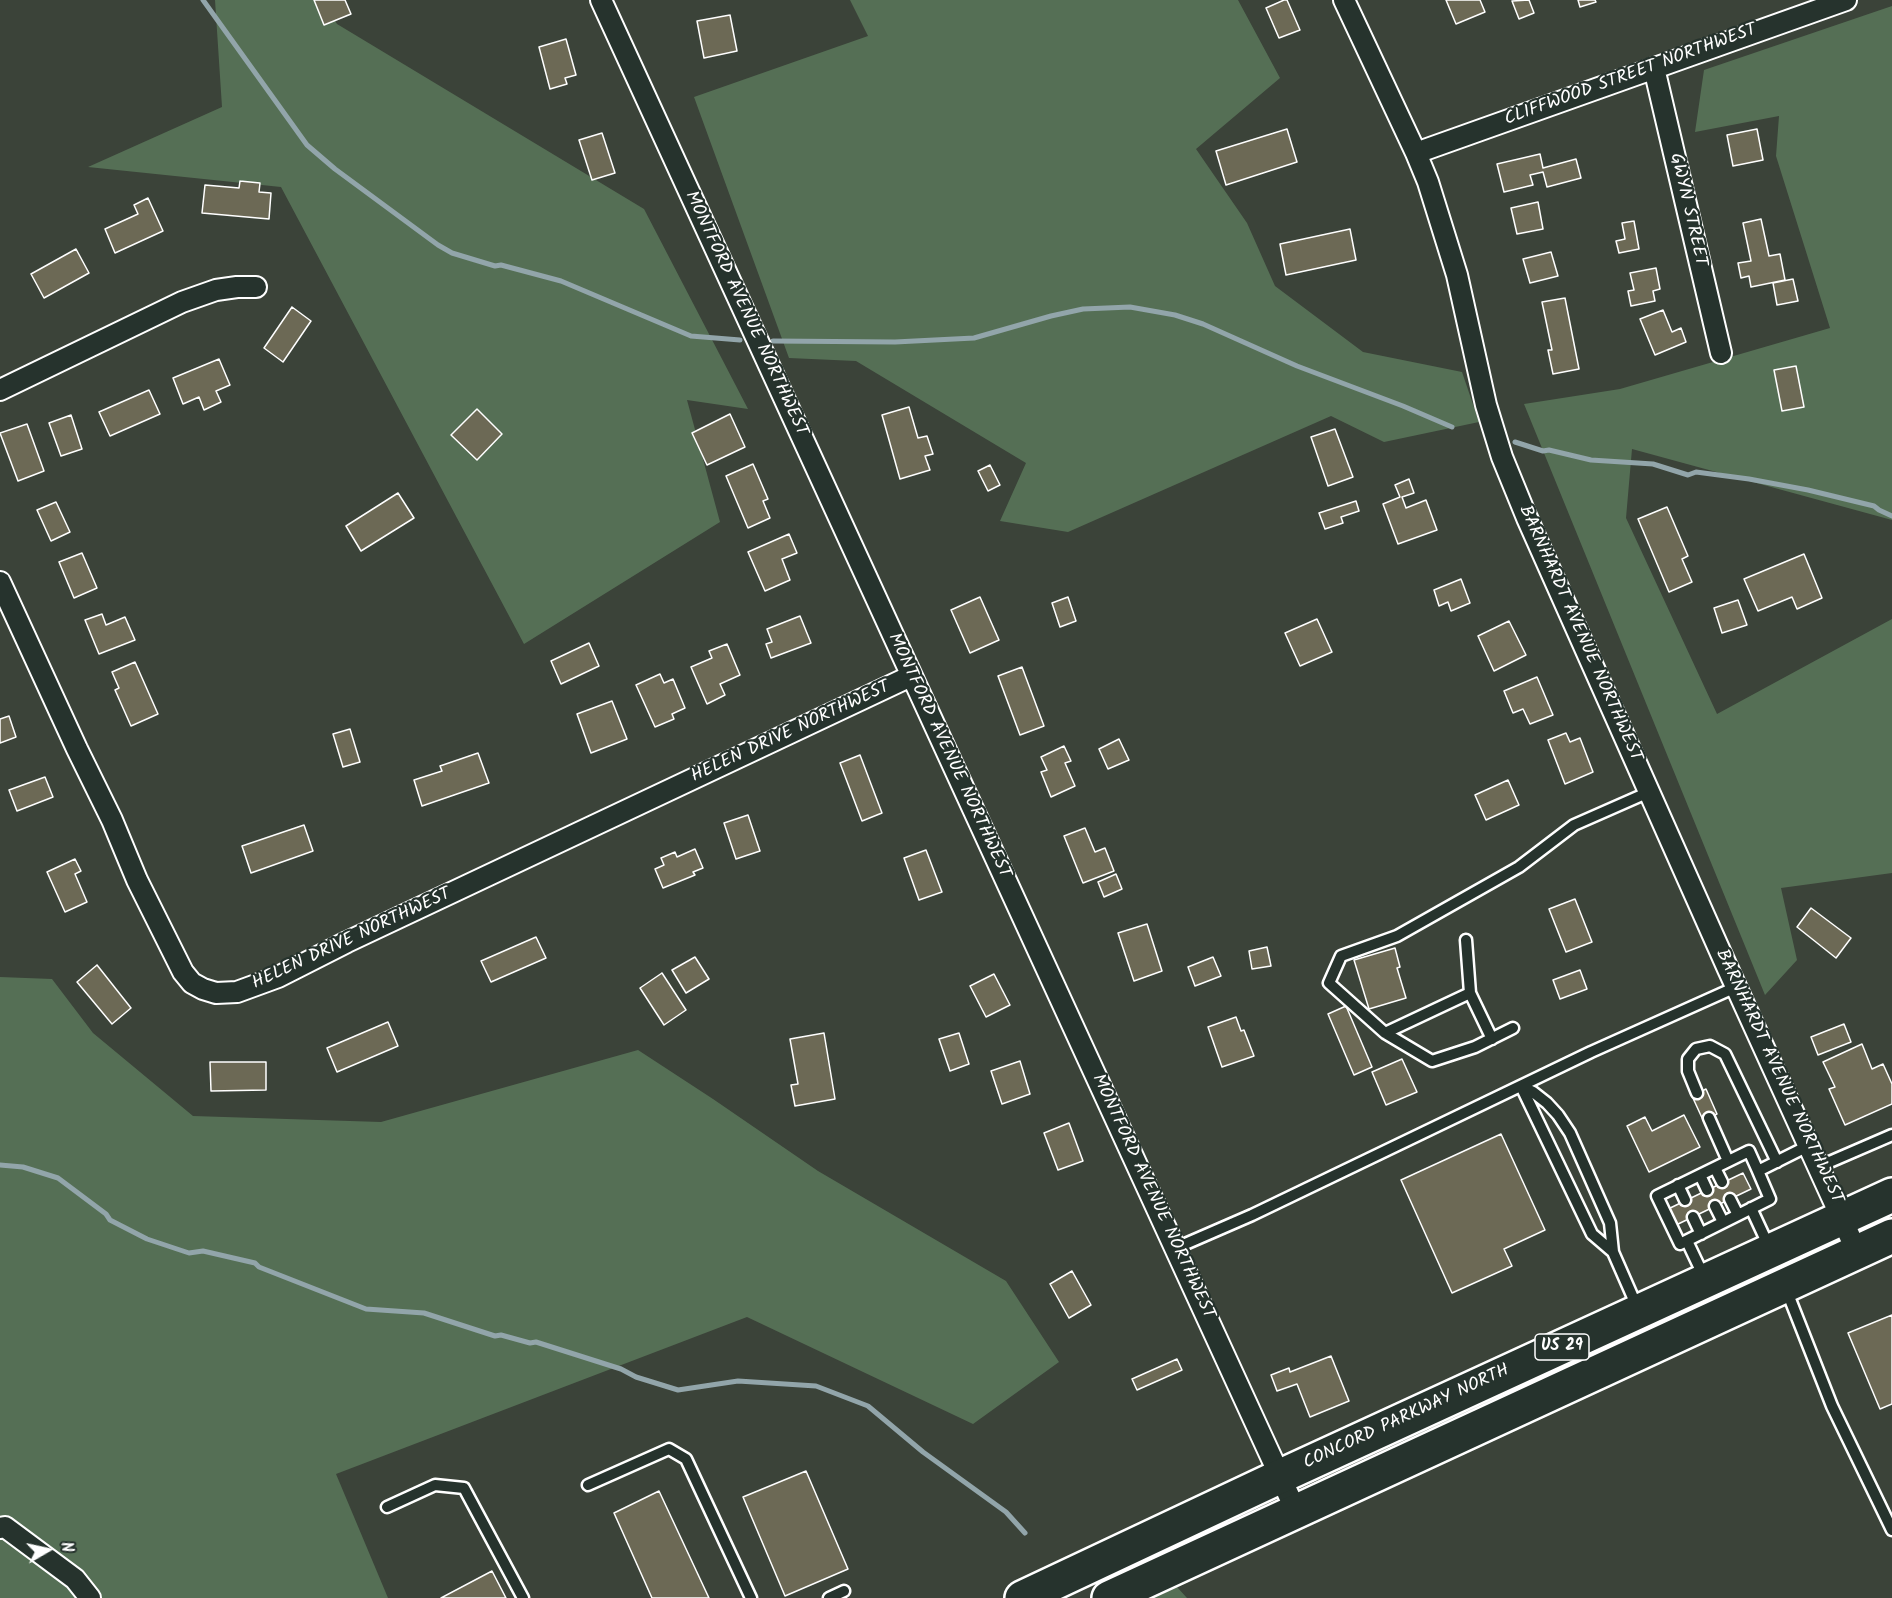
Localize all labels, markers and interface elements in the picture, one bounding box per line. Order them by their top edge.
street label: CLIFFWOOD STREET NORTHWEST [1502,20,1760,132]
street label: GWYN STREET [1664,151,1710,269]
street label: MONTFORD AVENUE NORTHWEST [679,188,811,440]
street label: BARNHARDT AVENUE NORTHWEST [1513,503,1645,765]
street label: MONTFORD AVENUE NORTHWEST [882,630,1014,882]
street label: HELEN DRIVE NORTHWEST [688,677,894,789]
street label: HELEN DRIVE NORTHWEST [249,884,455,996]
street label: BARNHARDT AVENUE NORTHWEST [1709,946,1847,1208]
street label: MONTFORD AVENUE NORTHWEST [1086,1071,1218,1323]
road number: US 29 [1535,1334,1589,1360]
street label: CONCORD PARKWAY NORTH [1300,1361,1514,1475]
north arrow [18,1520,78,1580]
text: N [53,1540,79,1554]

